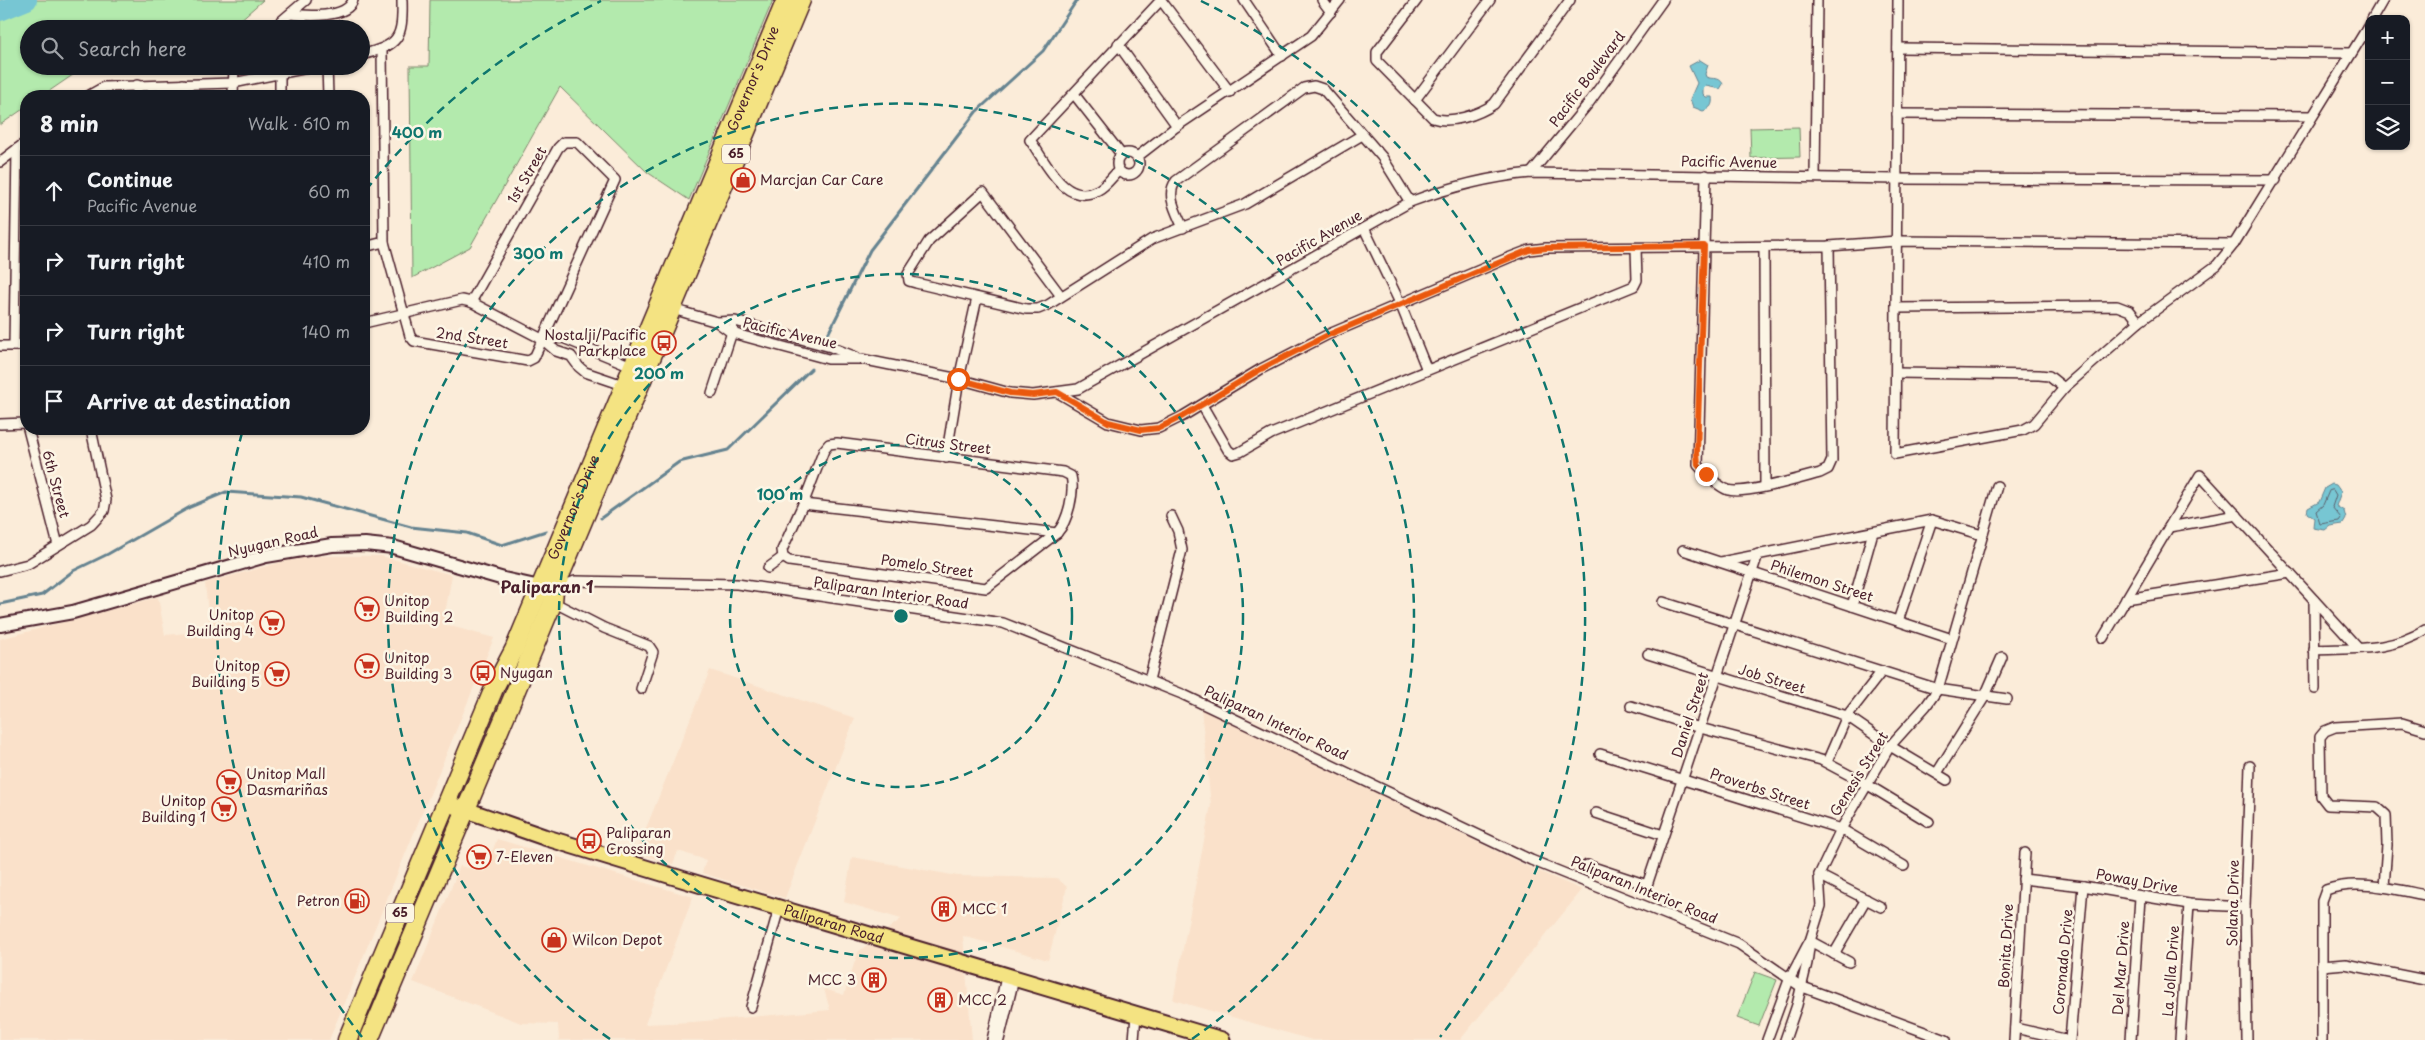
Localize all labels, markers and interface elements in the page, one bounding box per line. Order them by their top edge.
map controls [2365,15,2410,150]
button: + [2365,15,2410,60]
search box [20,20,370,75]
street label: Governor's Drive [721,22,784,134]
street label: Pacific Boulevard [1544,26,1630,131]
icon: search [38,34,66,62]
text: Search here [78,34,187,62]
button: − [2365,60,2410,105]
button: layers [2365,105,2410,150]
text: 8 min [40,107,99,139]
text: Walk · 610 m [248,111,350,135]
text: 400 m [392,120,442,143]
street label: 1st Street [502,142,552,207]
road number: 65 [722,144,750,164]
street label: Pacific Avenue [1681,150,1778,173]
text: Continue [87,165,173,193]
shop icon: Marcjan Car Care [730,167,756,193]
place label: Marcjan Car Care [760,169,883,190]
icon: ahead [40,177,68,205]
text: 60 m [308,179,350,203]
text: Pacific Avenue [87,193,197,217]
street label: Pacific Avenue [1272,204,1366,271]
text: 300 m [513,241,563,264]
icon: right [40,247,68,275]
text: Turn right [87,247,185,275]
text: 410 m [302,249,350,273]
street label: Pacific Avenue [741,311,840,354]
icon: right [40,317,68,345]
text: Turn right [87,317,185,345]
text: 140 m [302,319,350,343]
street label: 2nd Street [434,321,510,354]
place label: Nostalji/Pacific Parkplace [544,324,646,361]
bus stop icon: Nostalji/Pacific Parkplace [651,330,677,356]
text: 200 m [634,361,684,384]
route start [947,368,970,391]
icon: arrive [40,387,68,415]
text: Arrive at destination [87,387,291,415]
street label: Citrus Street [904,428,992,459]
street label: 6th Street [37,448,76,520]
street label: Governor's Drive [542,451,605,563]
route end [1695,463,1718,486]
text: 100 m [757,482,803,505]
street label: Nyugan Road [226,521,320,562]
street label: Pomelo Street [879,549,975,582]
street label: Philemon Street [1768,554,1877,607]
street label: Paliparan Interior Road [812,571,970,614]
district label: Paliparan 1 [501,574,594,598]
place label: Unitop Building 2 [384,590,453,627]
supermarket icon: Unitop Building 2 [354,596,380,622]
place label: Unitop Building 4 [186,604,254,641]
centre of rings [892,607,910,625]
supermarket icon: Unitop Building 4 [259,610,285,636]
place label: Unitop Building 3 [384,647,452,684]
supermarket icon: Unitop Building 3 [354,653,380,679]
place label: Unitop Building 5 [191,655,260,692]
street label: Job Street [1736,658,1809,699]
bus stop icon: Nyugan [470,660,496,686]
supermarket icon: Unitop Building 5 [264,661,290,687]
place label: Nyugan [500,662,553,683]
street label: Daniel Street [1666,669,1713,760]
street label: Paliparan Interior Road [1201,680,1352,765]
street label: Genesis Street [1824,727,1893,820]
street label: Proverbs Street [1707,762,1813,815]
place label: Unitop Mall Dasmariñas [246,763,328,800]
supermarket icon: Unitop Mall Dasmariñas [216,769,242,795]
place label: Unitop Building 1 [141,790,206,827]
supermarket icon: Unitop Building 1 [211,796,237,822]
place label: Paliparan Crossing [606,822,671,859]
bus stop icon: Paliparan Crossing [576,828,602,854]
supermarket icon: 7-Eleven [466,844,492,870]
place label: 7-Eleven [496,846,553,867]
street label: Paliparan Interior Road [1568,850,1721,929]
street label: Solana Drive [2221,859,2244,947]
street label: Poway Drive [2094,863,2180,898]
fuel station icon: Petron [344,888,370,914]
place label: Petron [297,890,340,911]
building icon: MCC 1 [931,896,957,922]
place label: MCC 1 [962,898,1007,919]
street label: Paliparan Road [781,899,886,949]
street label: Bonita Drive [1993,903,2018,989]
road number: 65 [386,904,414,922]
street label: Coronado Drive [2047,908,2078,1016]
street label: Del Mar Drive [2107,920,2134,1016]
street label: La Jolla Drive [2157,925,2184,1017]
shop icon: Wilcon Depot [541,927,567,953]
place label: Wilcon Depot [572,929,663,950]
building icon: MCC 3 [861,967,887,993]
place label: MCC 3 [808,969,856,990]
building icon: MCC 2 [927,987,953,1013]
place label: MCC 2 [958,989,1007,1010]

